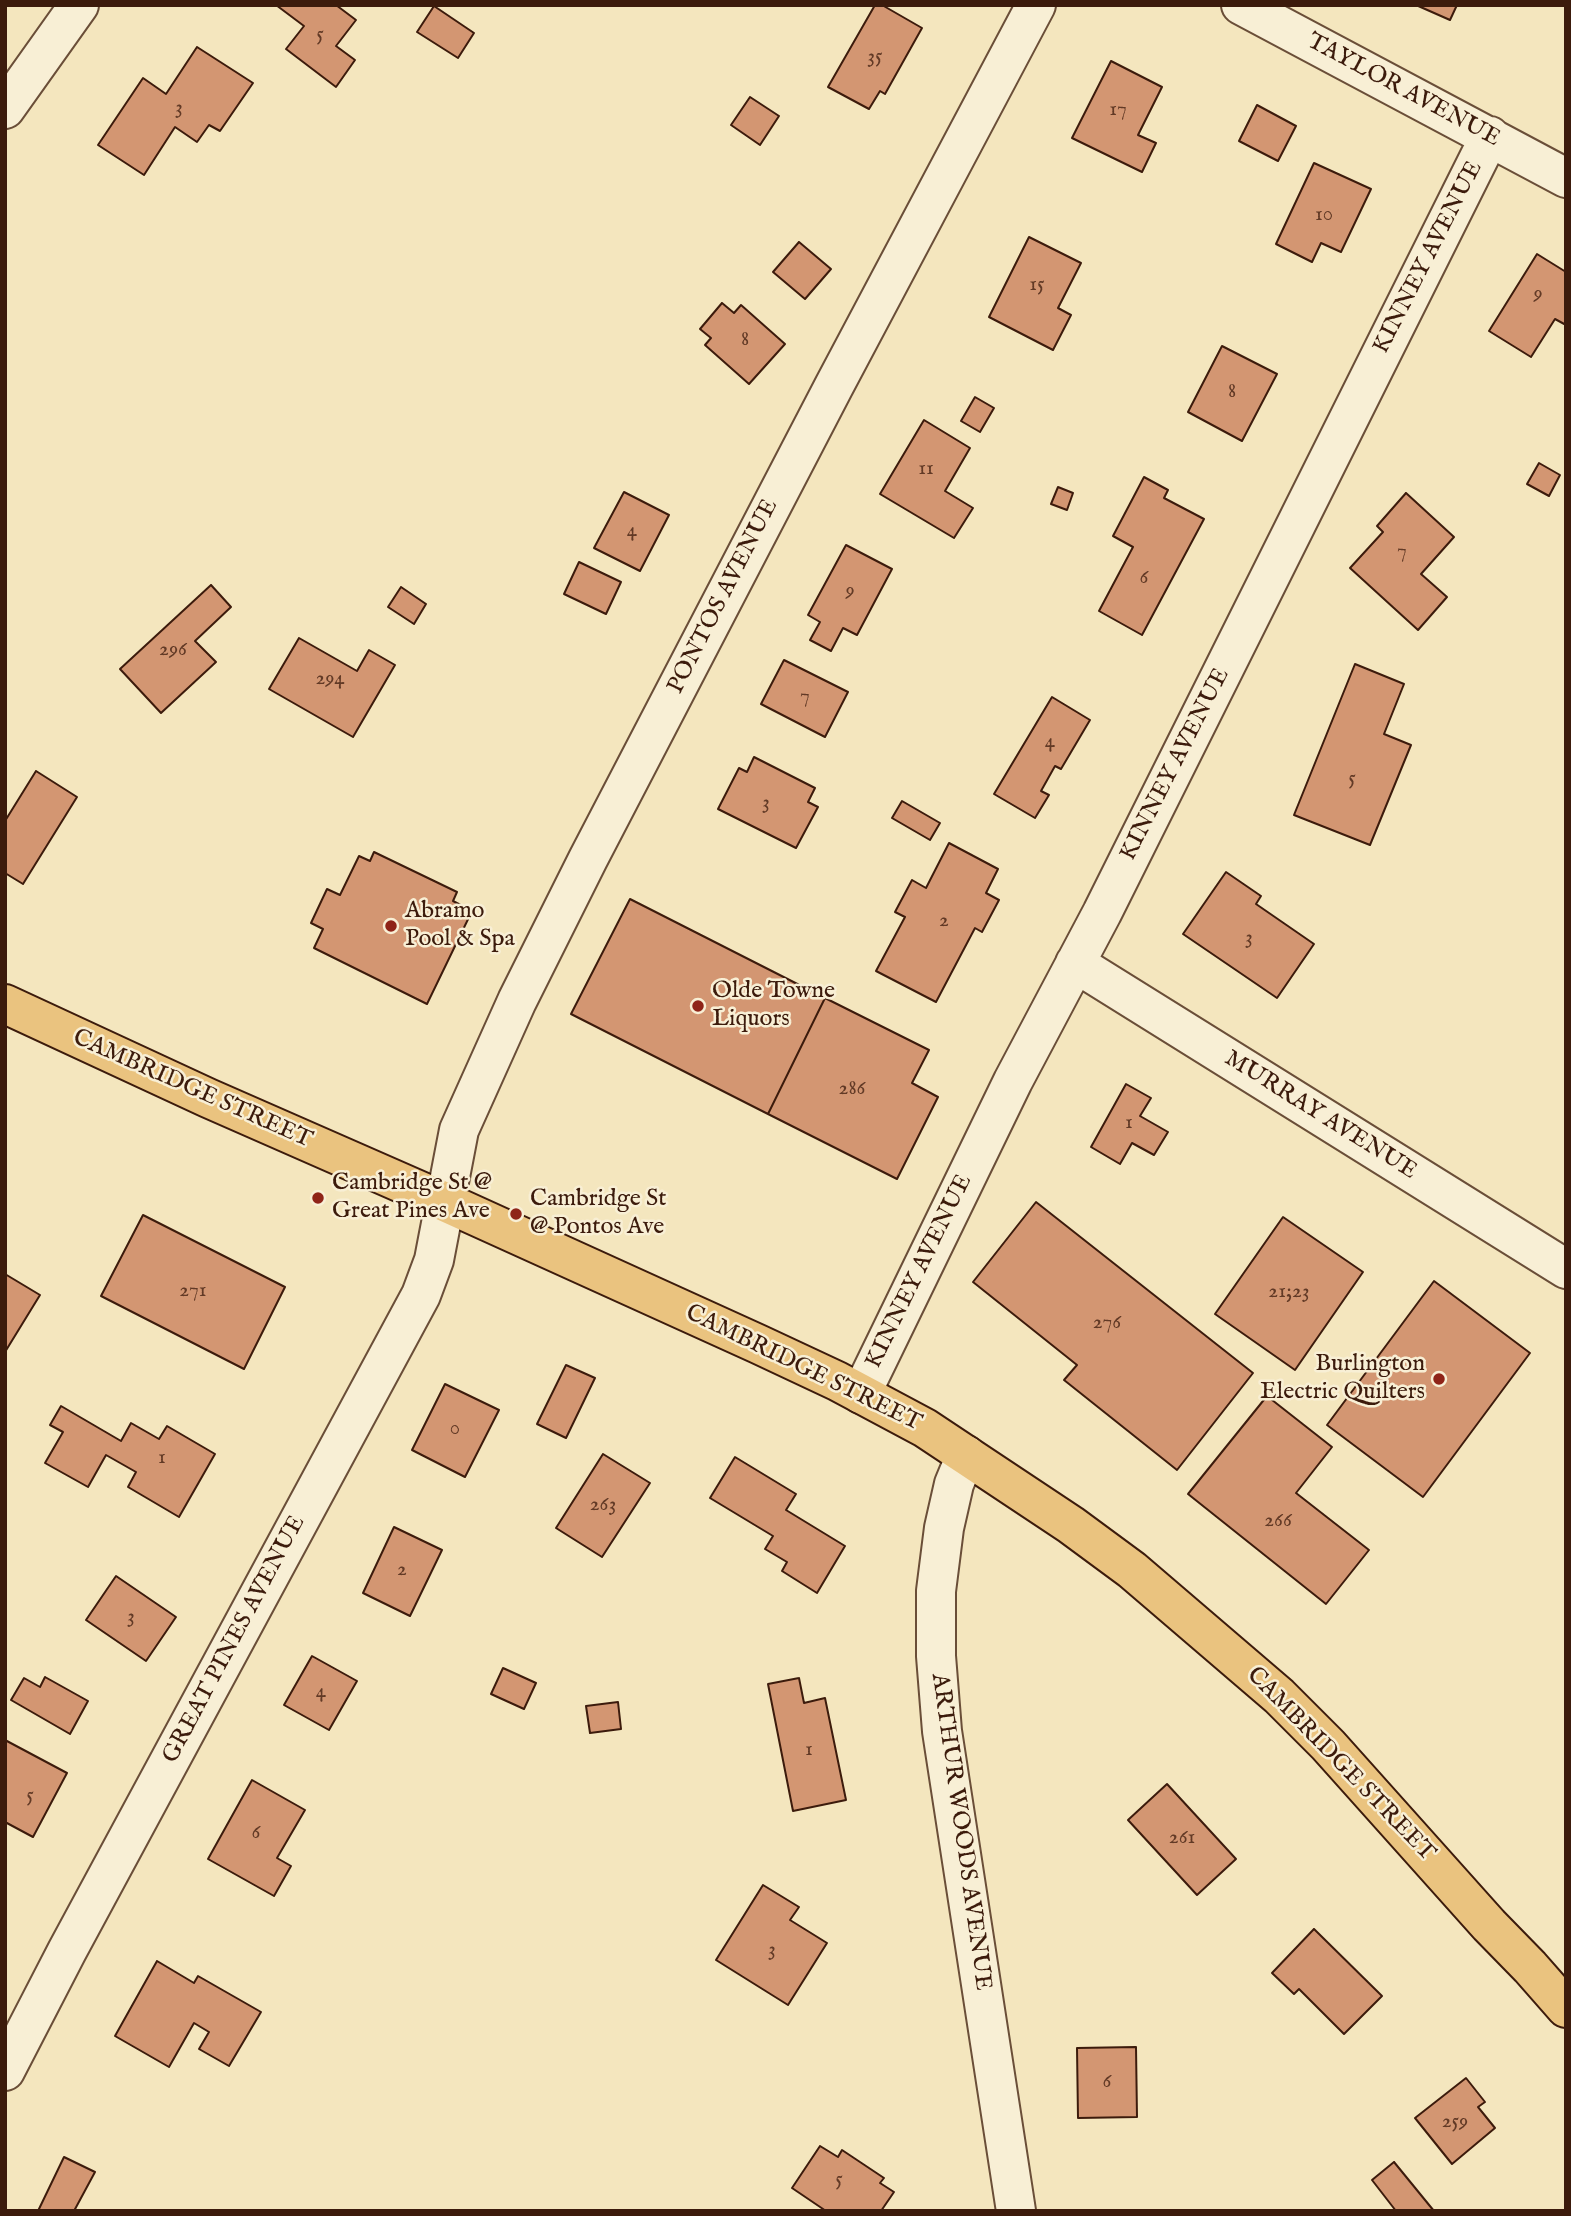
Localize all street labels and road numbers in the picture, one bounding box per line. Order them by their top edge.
street label: TAYLOR AVENUE [1301,28,1505,154]
street label: KINNEY AVENUE [1368,157,1490,359]
street label: PONTOS AVENUE [663,495,785,699]
street label: KINNEY AVENUE [1115,664,1237,866]
street label: CAMBRIDGE STREET [68,1024,316,1156]
street label: MURRAY AVENUE [1218,1045,1422,1187]
street label: KINNEY AVENUE [861,1170,979,1374]
street label: CAMBRIDGE STREET [680,1299,926,1439]
street label: GREAT PINES AVENUE [157,1511,313,1769]
street label: CAMBRIDGE STREET [1240,1662,1440,1868]
street label: ARTHUR WOODS AVENUE [923,1672,997,1992]

